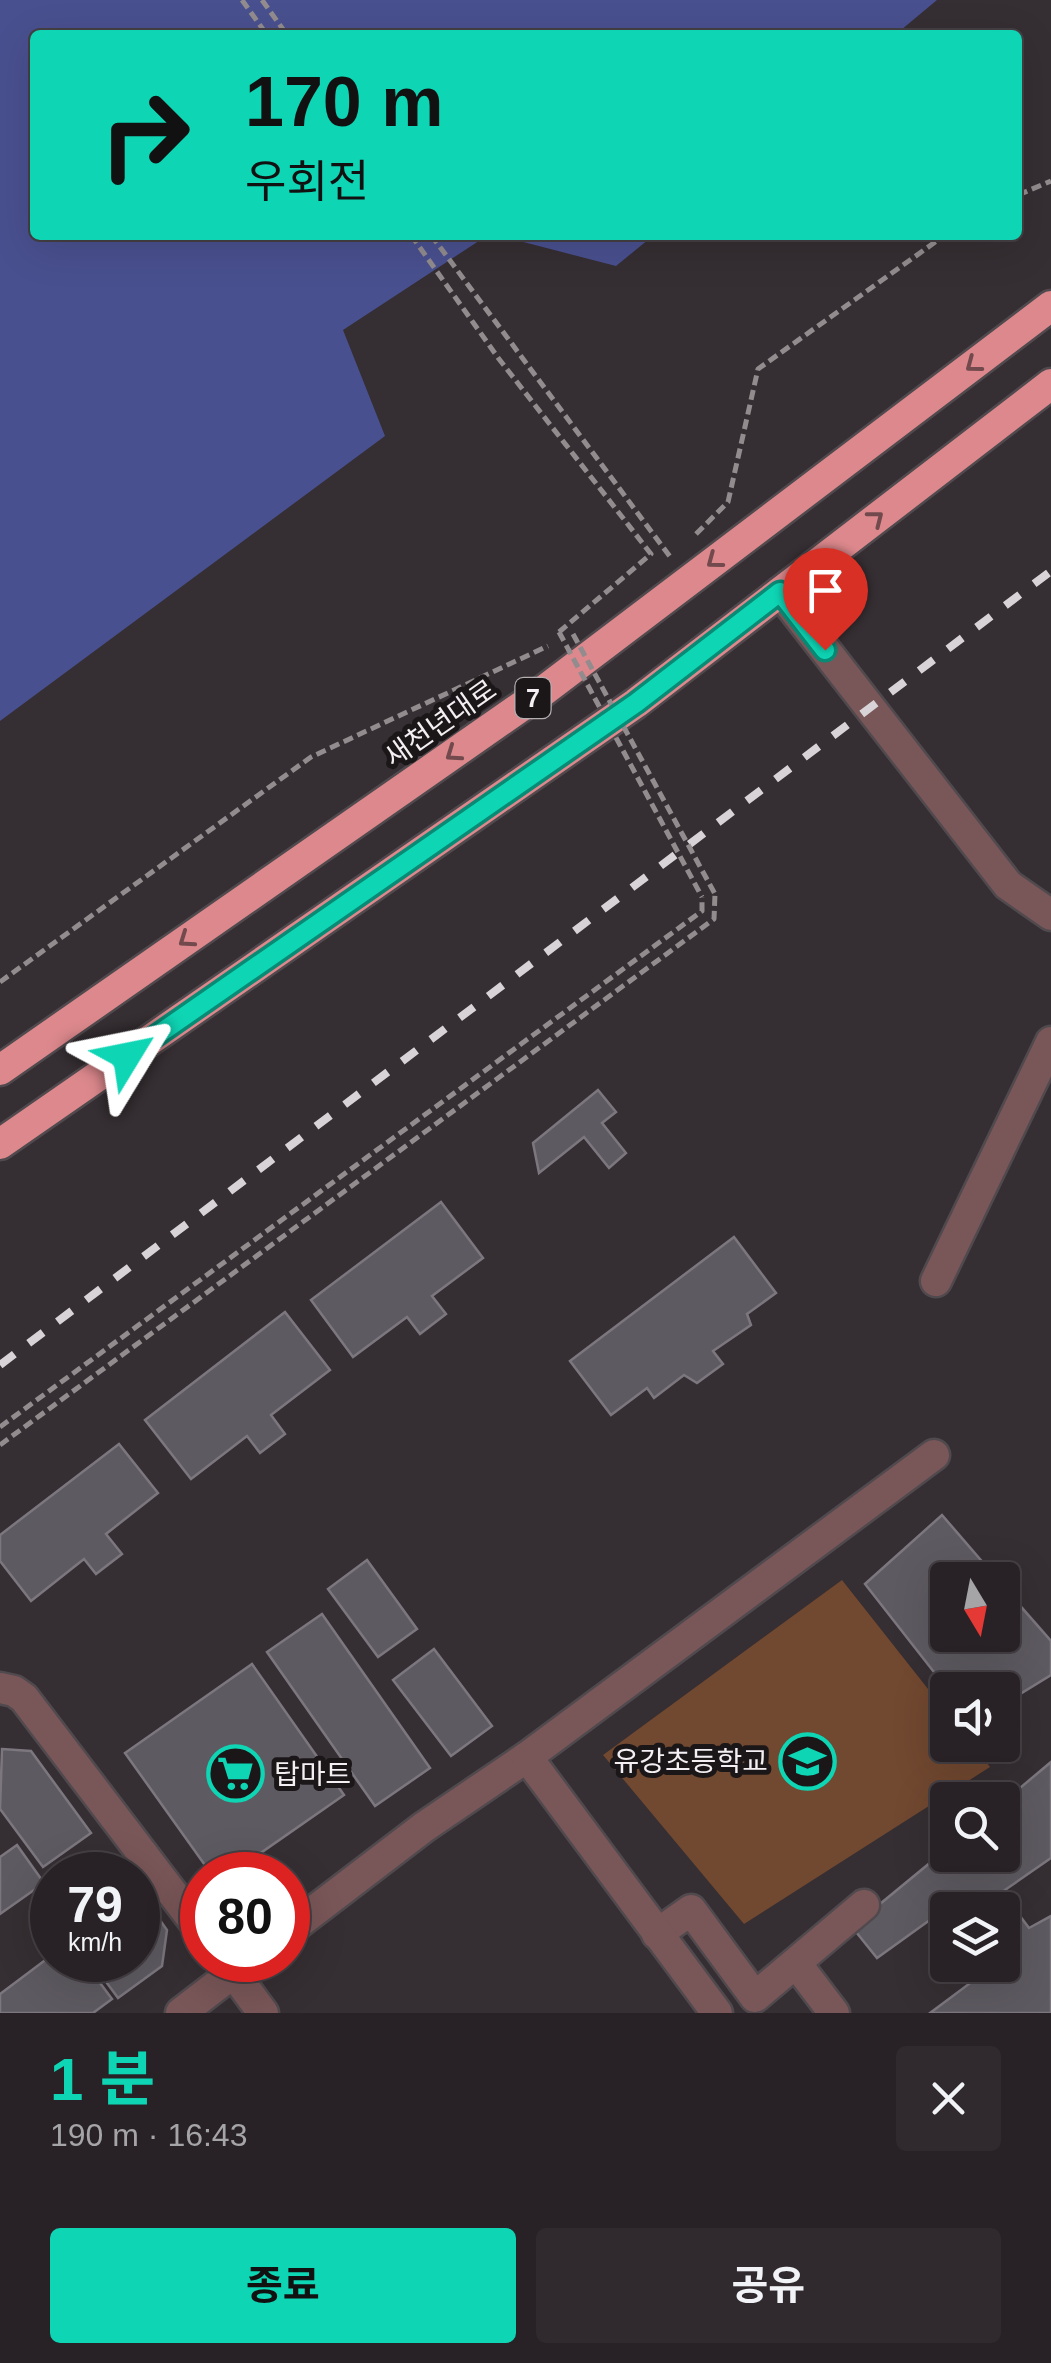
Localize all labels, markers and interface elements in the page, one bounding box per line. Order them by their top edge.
text: 170 m [245,63,443,141]
icon: right [80,70,210,200]
text: 우회전 [245,156,369,207]
one-way arrow [966,353,984,371]
one-way arrow [865,512,883,530]
pin [783,548,868,651]
one-way arrow [707,550,725,567]
icon: arrive [798,563,853,618]
street label: 새천년대로 [379,674,502,773]
road number: 7 [516,678,550,718]
one-way arrow [445,742,464,760]
one-way arrow [179,928,198,946]
position arrow [75,1004,179,1108]
north arrow [930,1562,1020,1652]
map controls [930,1562,1020,1982]
button: sound [930,1672,1020,1762]
school or university icon: 유강초등학교 [777,1731,837,1791]
supermarket icon: 탑마트 [205,1744,265,1804]
place label: 유강초등학교 [613,1746,768,1777]
place label: 탑마트 [274,1759,351,1790]
button: search [930,1782,1020,1872]
speed limit sign: 80 [180,1852,310,1982]
text: 79 [67,1877,123,1933]
button: layers [930,1892,1020,1982]
text: km/h [68,1928,122,1956]
text: 1 분 [50,2046,155,2113]
button: close [896,2046,1001,2151]
text: 190 m · 16:43 [50,2117,247,2153]
button: 종료 [50,2228,516,2343]
button: 공유 [536,2228,1001,2343]

